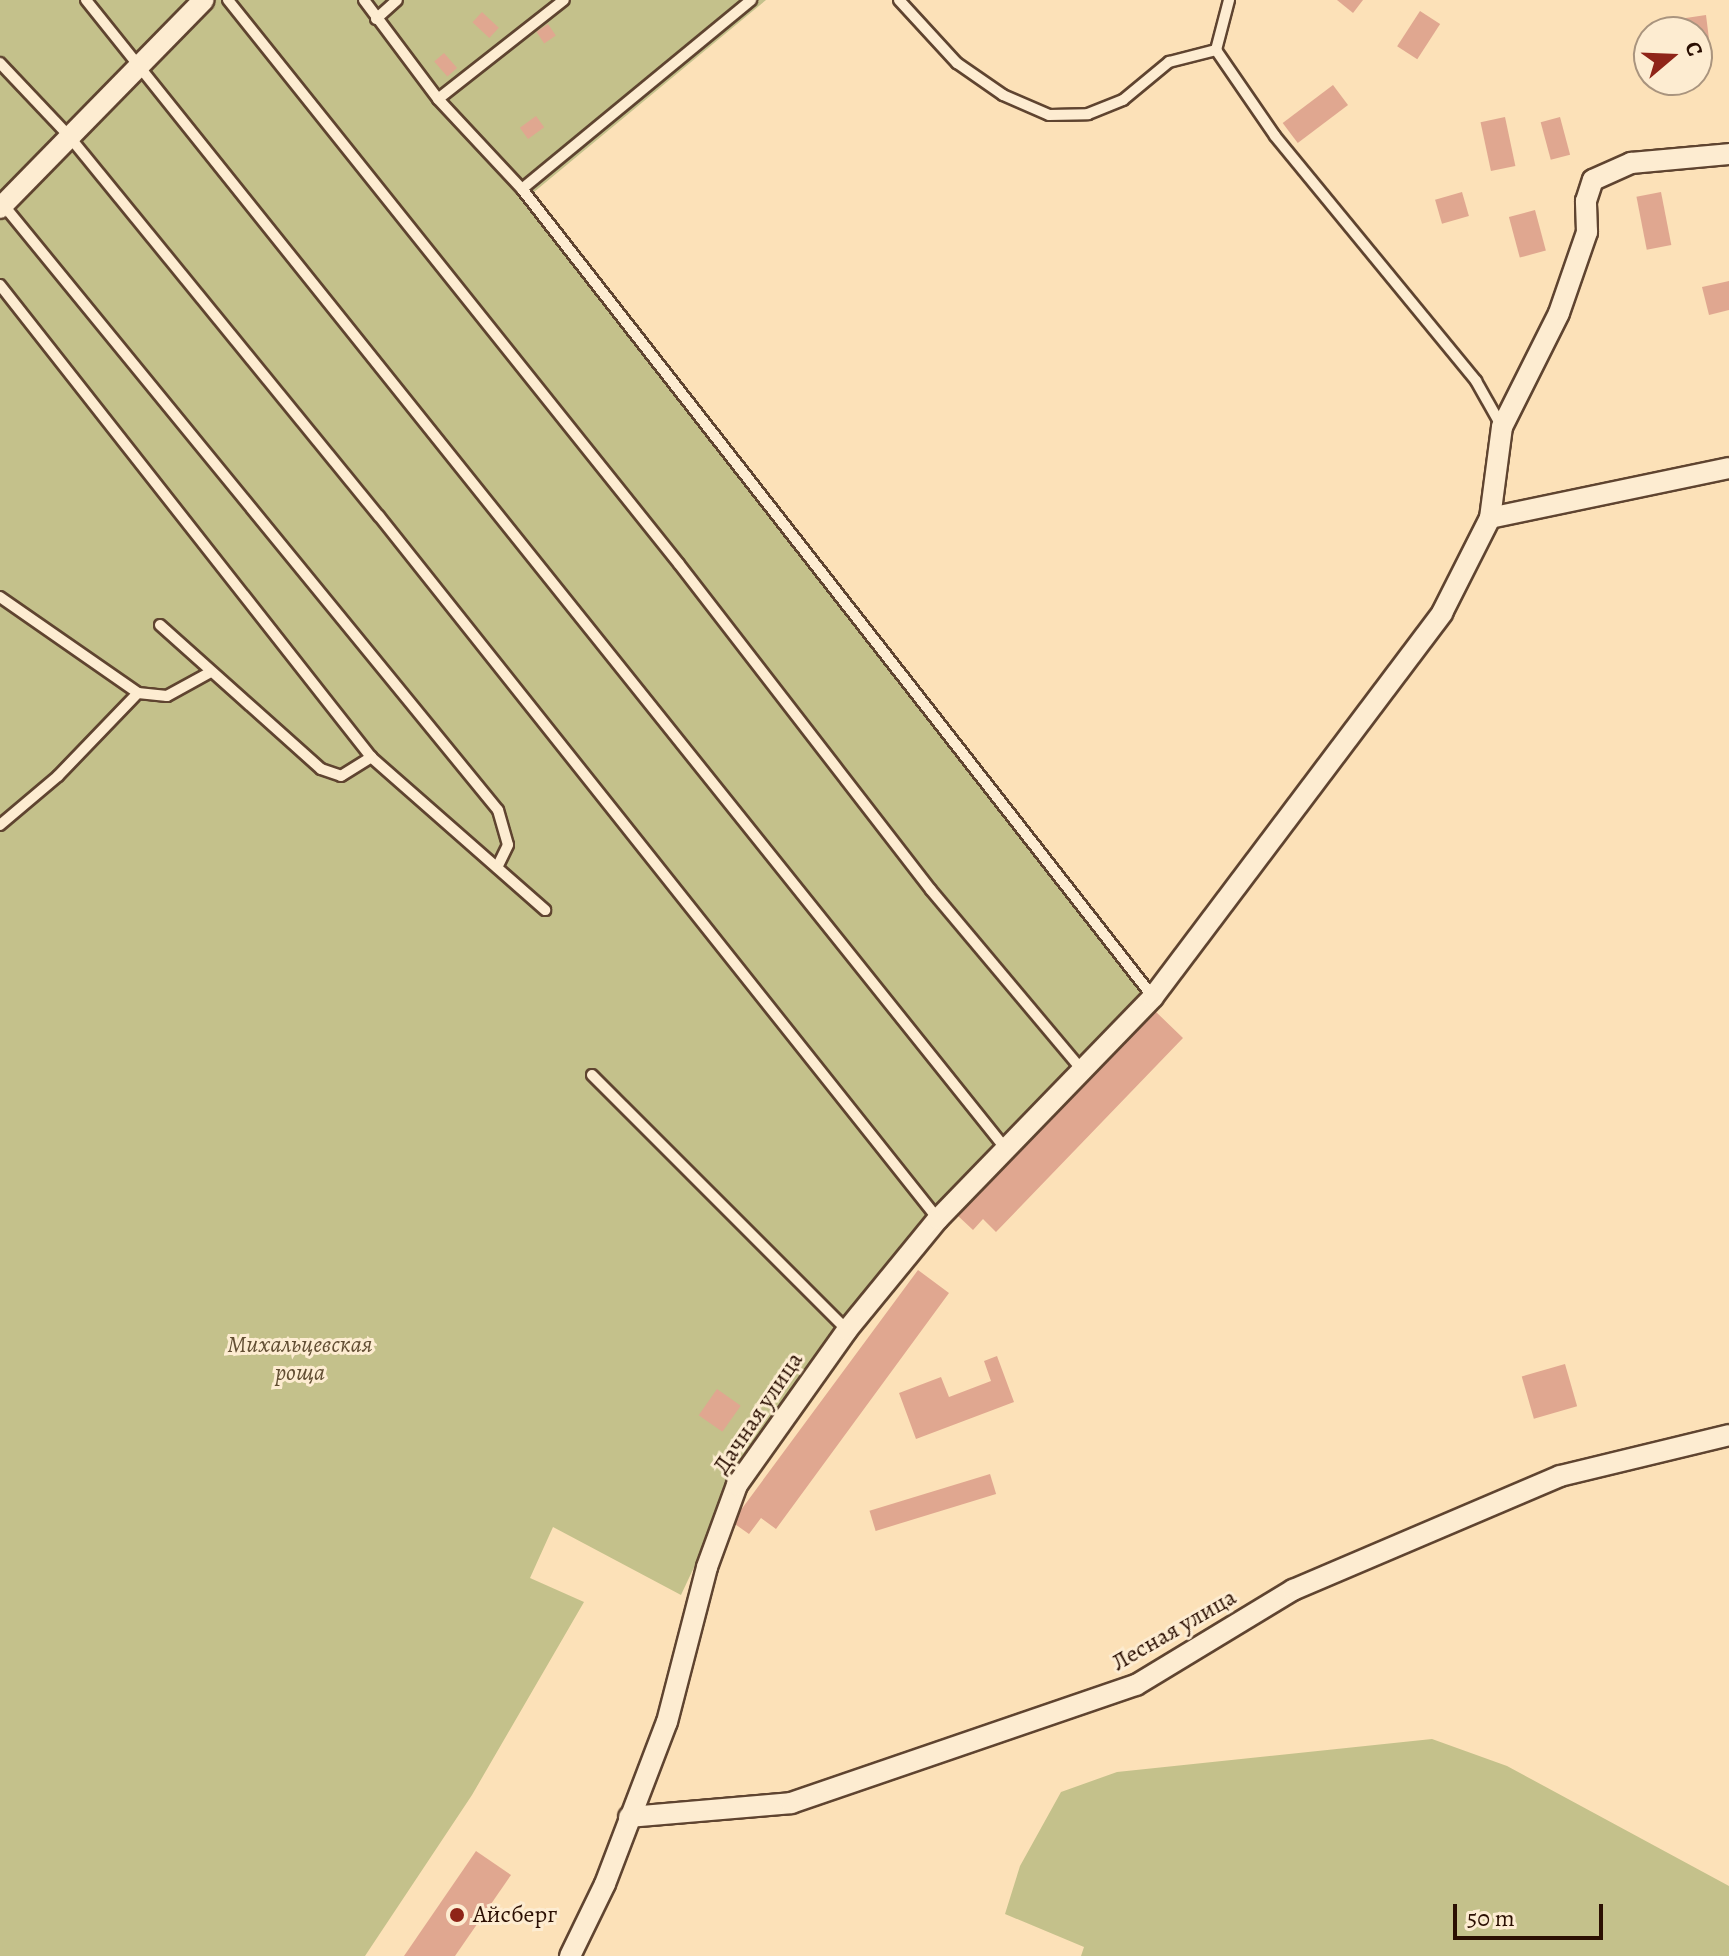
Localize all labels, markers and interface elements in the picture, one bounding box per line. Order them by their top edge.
north arrow [1633,16,1713,96]
text: С [1677,38,1710,60]
park label: Михальцевская роща [227,1331,373,1387]
street label: Дачная улица [707,1347,809,1479]
street label: Лесная улица [1107,1583,1241,1677]
scale bar [1457,1888,1607,1938]
place label: Айсберг [473,1901,557,1929]
text: 50 m [1467,1902,1515,1934]
marker: Айсберг [448,1906,466,1924]

